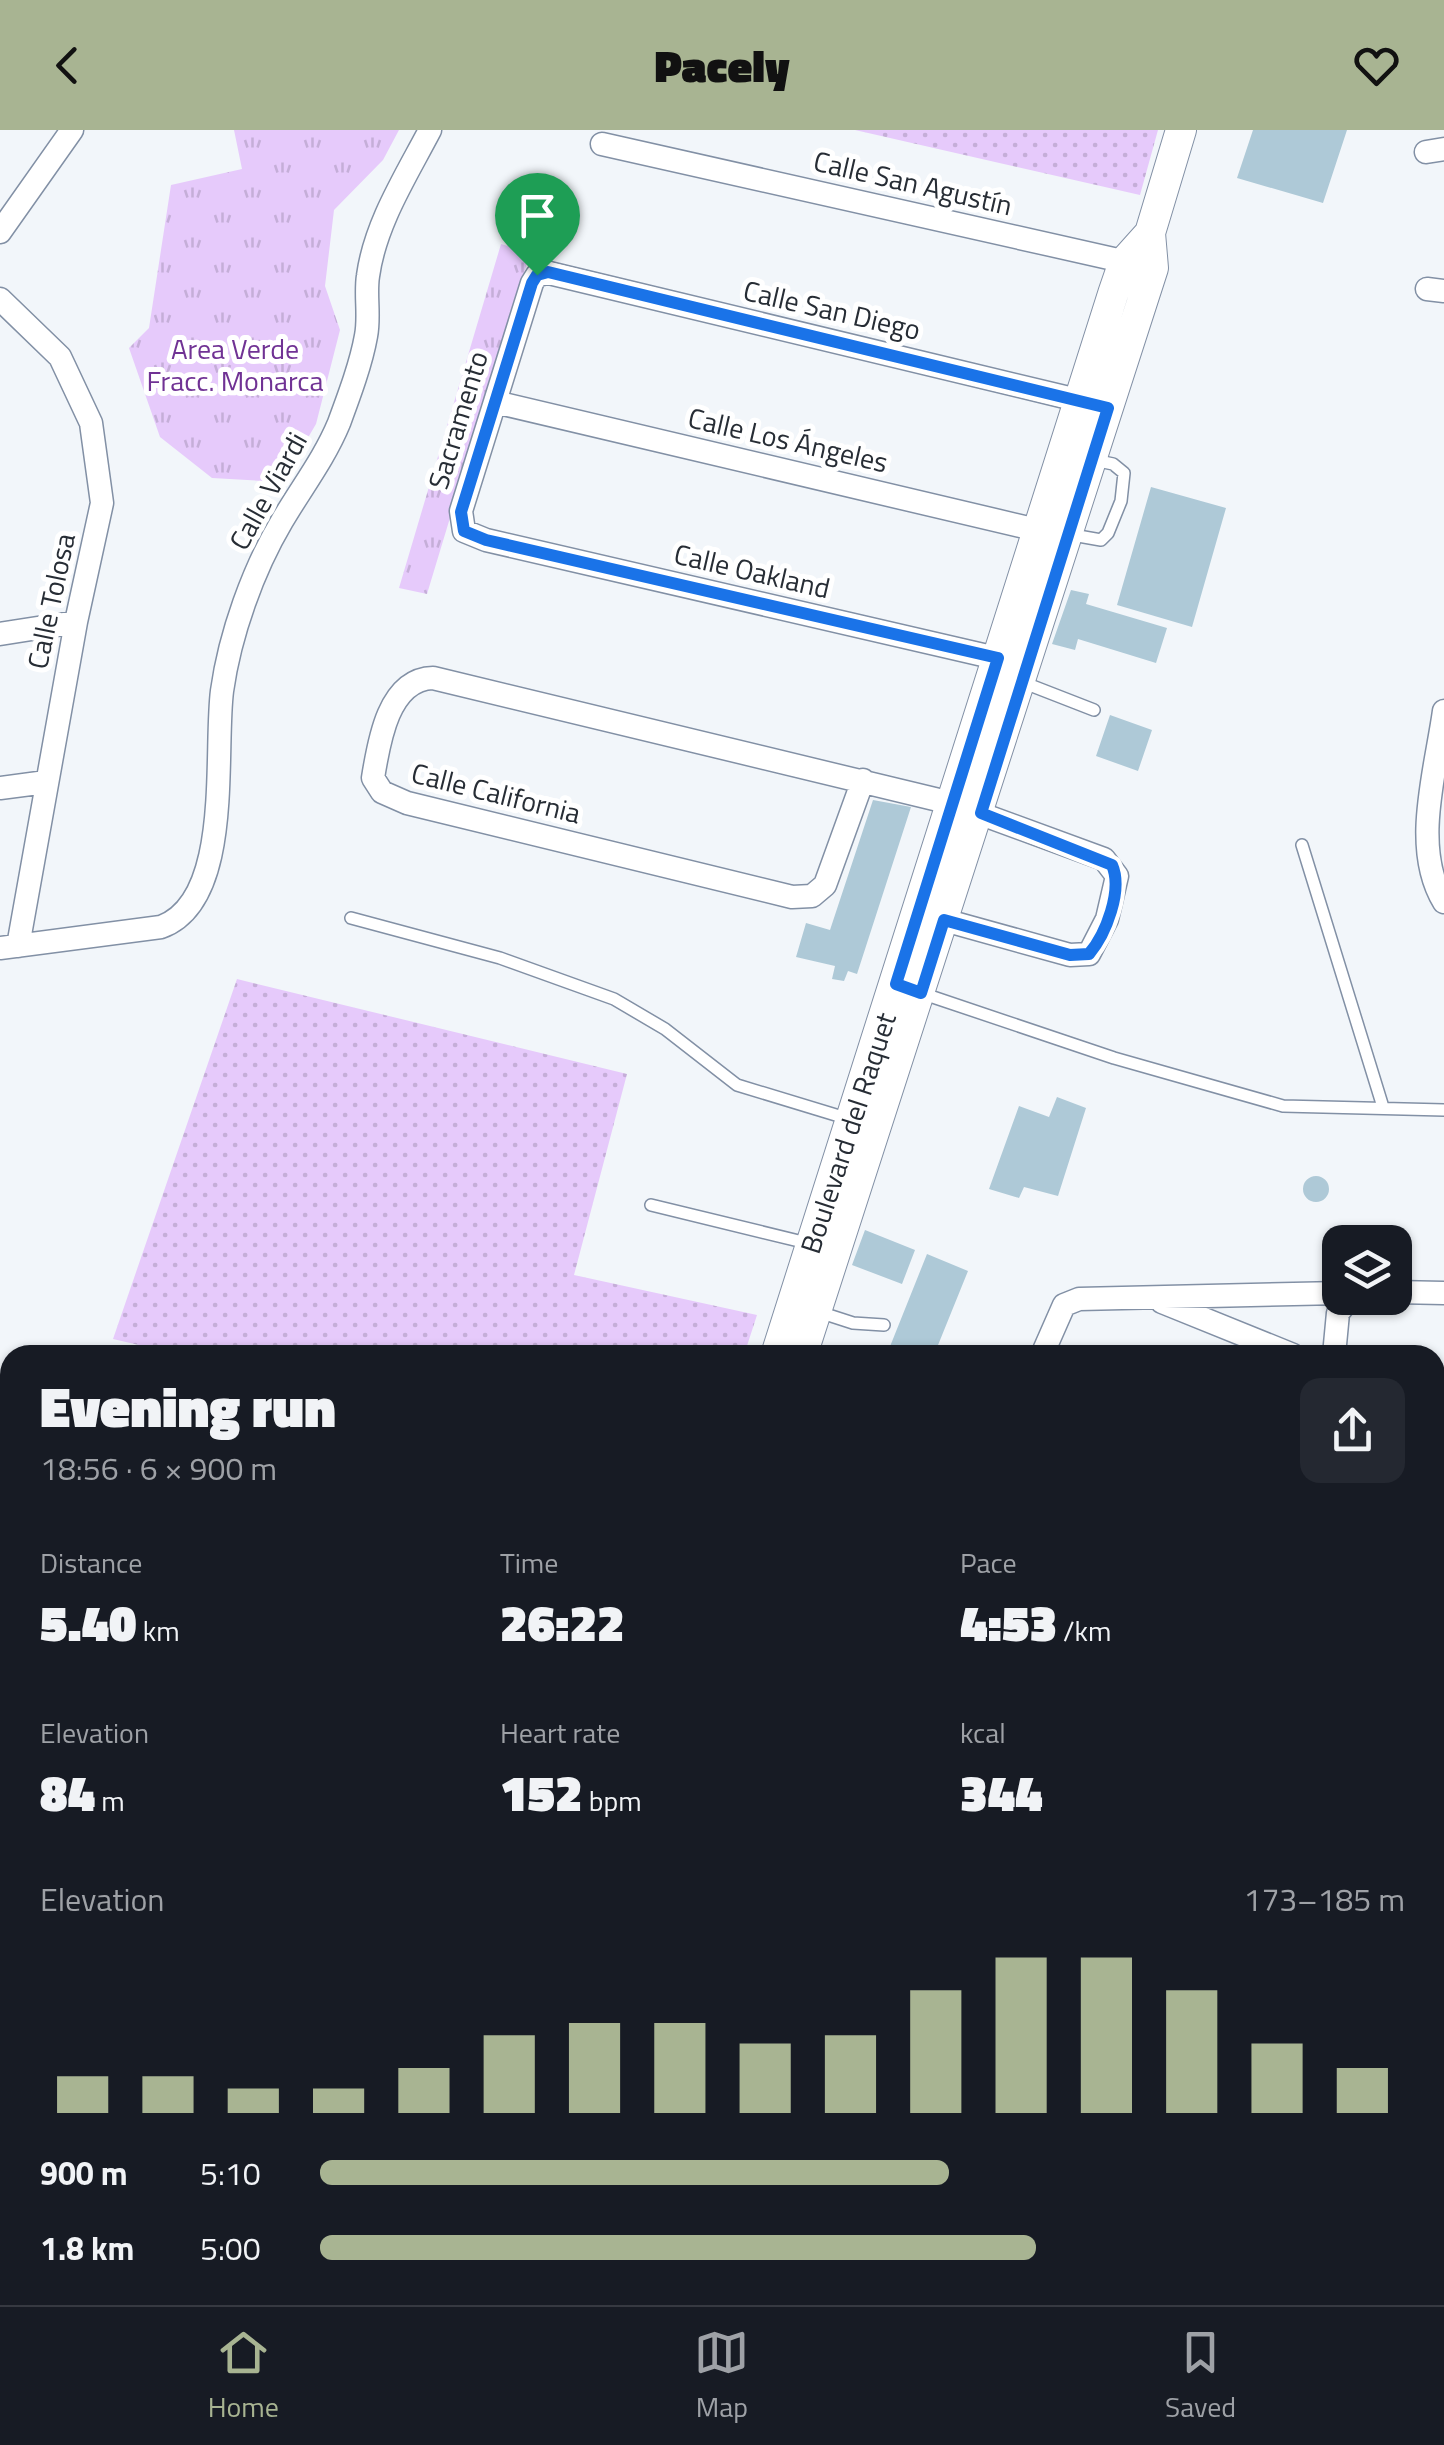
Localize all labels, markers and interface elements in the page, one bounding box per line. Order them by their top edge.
text: Pacely [654,31,790,99]
icon: back [40,38,95,93]
icon: heart [1349,38,1404,93]
street label: Calle San Agustín [810,139,1017,226]
pin [495,173,580,276]
icon: arrive [510,188,565,243]
street label: Calle San Diego [739,268,925,351]
park label: Area Verde Fracc. Monarca [146,327,324,402]
street label: Sacramento [416,346,499,494]
street label: Calle Los Ángeles [684,396,892,483]
street label: Calle Viardi [217,424,318,558]
street label: Calle Tolosa [15,529,86,673]
street label: Calle Oakland [670,532,834,609]
street label: Calle California [407,751,585,834]
street label: Boulevard del Raquet [788,1007,907,1259]
map controls [1322,1225,1412,1315]
button: layers [1322,1225,1412,1315]
text: Evening run [40,1365,336,1448]
button: share [1300,1378,1405,1483]
text: 18:56 · 6 × 900 m [40,1444,277,1492]
text: Distance [40,1541,142,1584]
text: Time [500,1541,558,1584]
text: Pace [960,1541,1017,1584]
text: 5.40 [40,1584,137,1660]
text: 26:22 [500,1584,624,1660]
text: 4:53 [960,1584,1057,1660]
text: km [137,1609,180,1652]
text: /km [1057,1609,1111,1652]
text: Elevation [40,1711,149,1754]
text: Heart rate [500,1711,620,1754]
text: kcal [960,1711,1006,1754]
text: 84 [40,1754,95,1830]
text: 152 [500,1754,583,1830]
text: 344 [960,1754,1043,1830]
text: m [95,1779,125,1822]
text: bpm [583,1779,642,1822]
text: Elevation [40,1875,164,1923]
text: 173–185 m [1243,1875,1405,1923]
text: 900 m [40,2149,128,2197]
text: 5:10 [200,2149,261,2197]
text: 1.8 km [40,2224,134,2272]
text: 5:00 [200,2224,261,2272]
tab: Home [208,2325,279,2428]
tab: Map [694,2325,749,2428]
tab: Saved [1165,2325,1236,2428]

